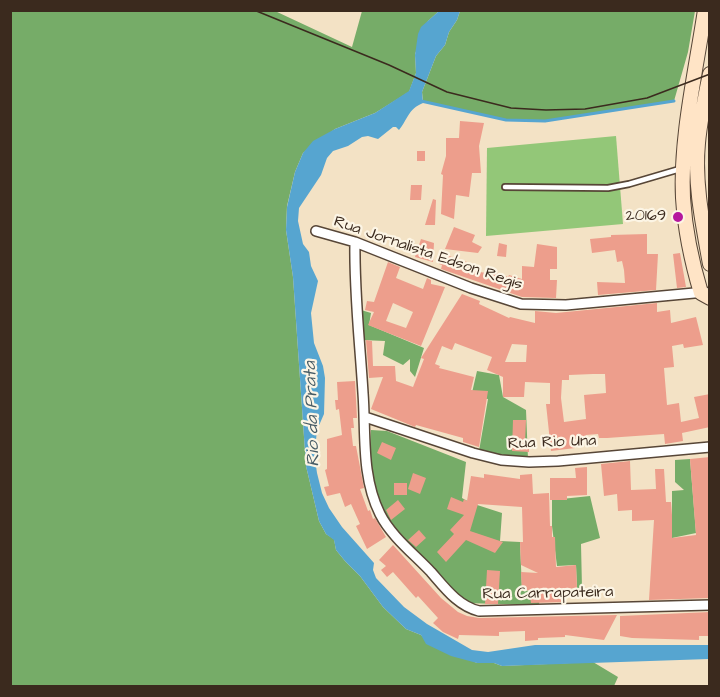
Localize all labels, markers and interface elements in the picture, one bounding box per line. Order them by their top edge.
place label: 20169 [626,207,666,227]
marker: 20169 [671,210,685,224]
street label: Rua Jornalista Edson Regis [331,213,525,295]
water label: Rio da Prata [300,361,326,467]
street label: Rua Rio Una [507,432,597,454]
street label: Rua Carrapateira [482,583,614,605]

